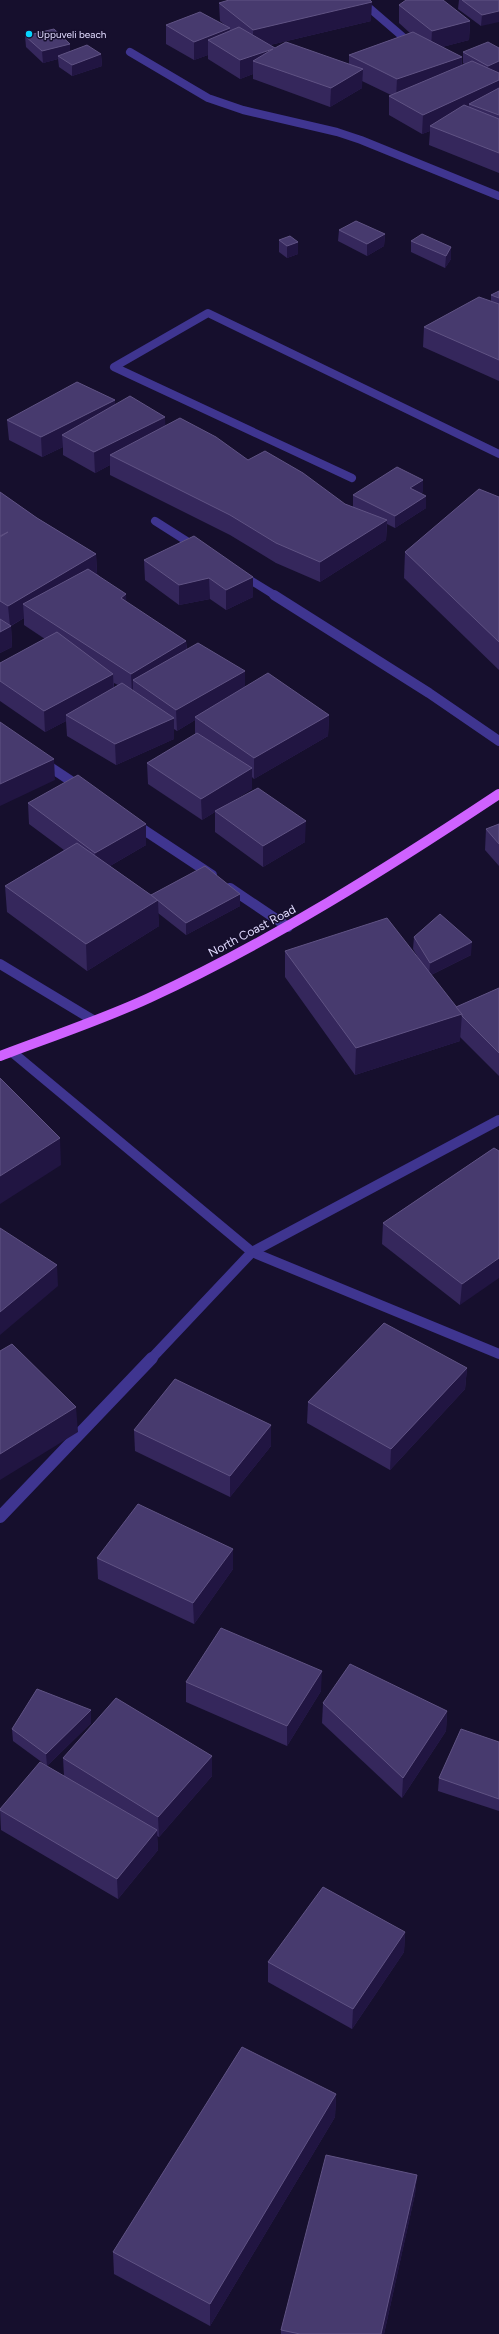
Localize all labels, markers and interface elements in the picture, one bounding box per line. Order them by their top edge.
place label: Uppuveli beach [37,28,107,41]
marker: Uppuveli beach [24,29,34,39]
street label: North Coast Road [206,902,298,960]

